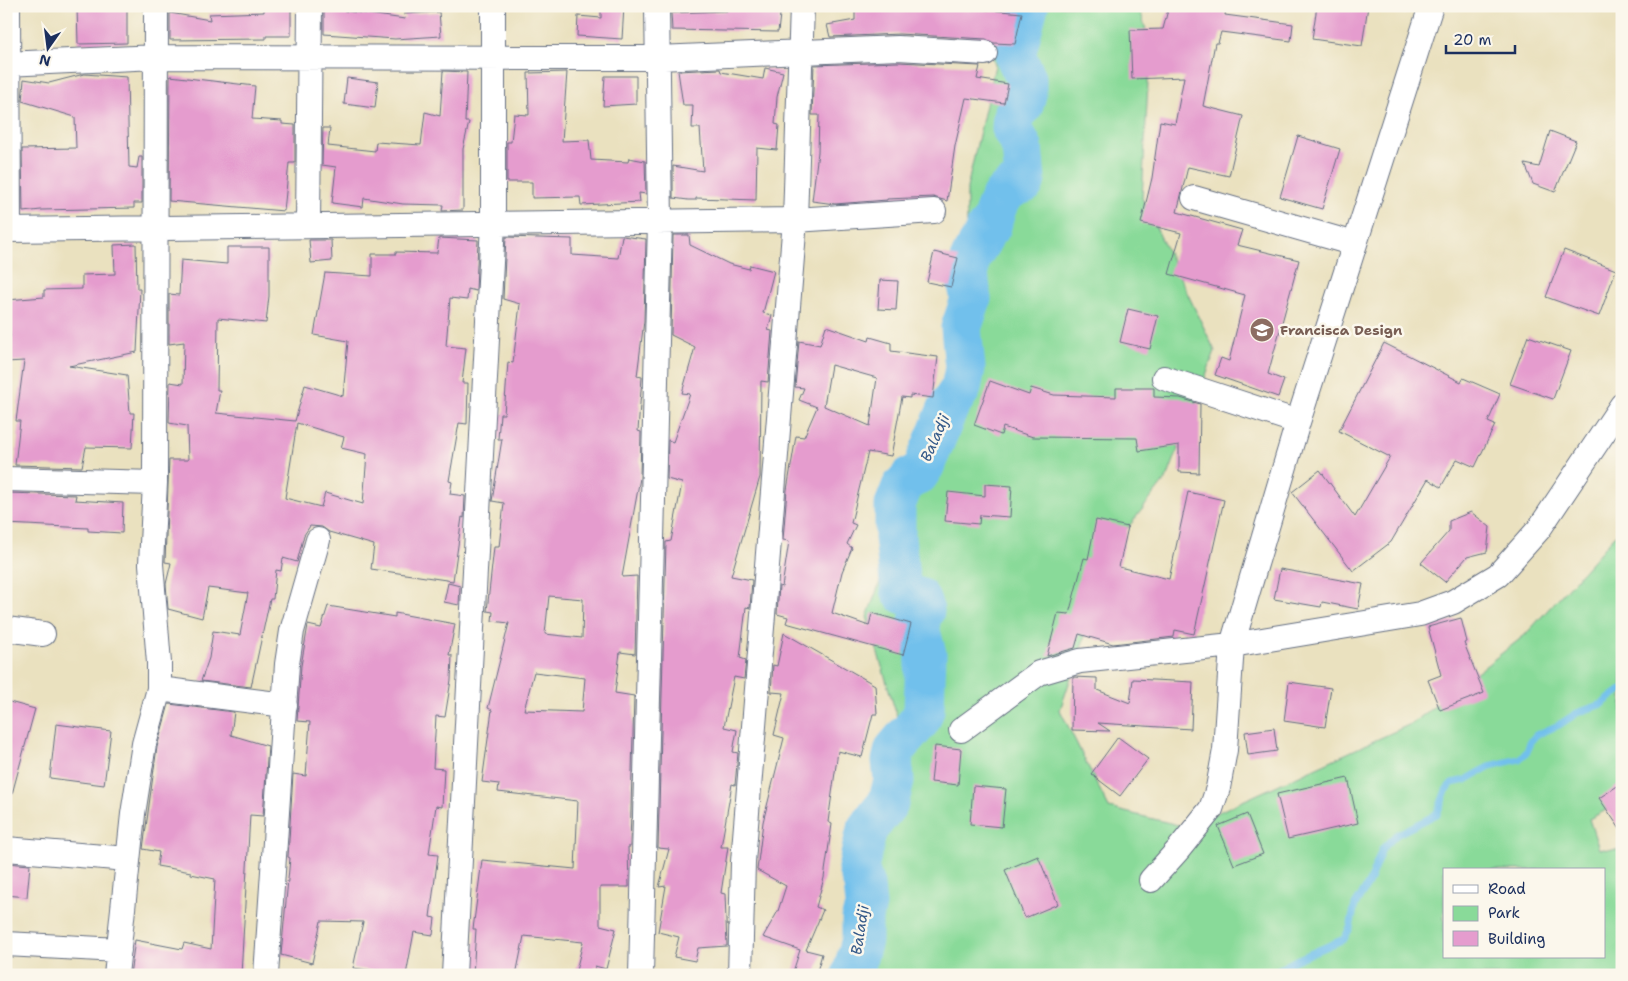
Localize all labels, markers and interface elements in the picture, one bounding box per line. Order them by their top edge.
north arrow [22,22,72,72]
scale bar [1446,22,1514,54]
text: 20 m [1453,30,1492,50]
text: N [37,51,52,71]
school or university icon: Francisca Design [1249,317,1275,343]
place label: Francisca Design [1280,321,1402,339]
water label: Baladji [916,410,955,465]
legend [1443,868,1606,958]
text: Road [1488,879,1526,899]
water label: Baladji [846,903,874,956]
text: Park [1488,903,1520,923]
text: Building [1488,929,1545,949]

